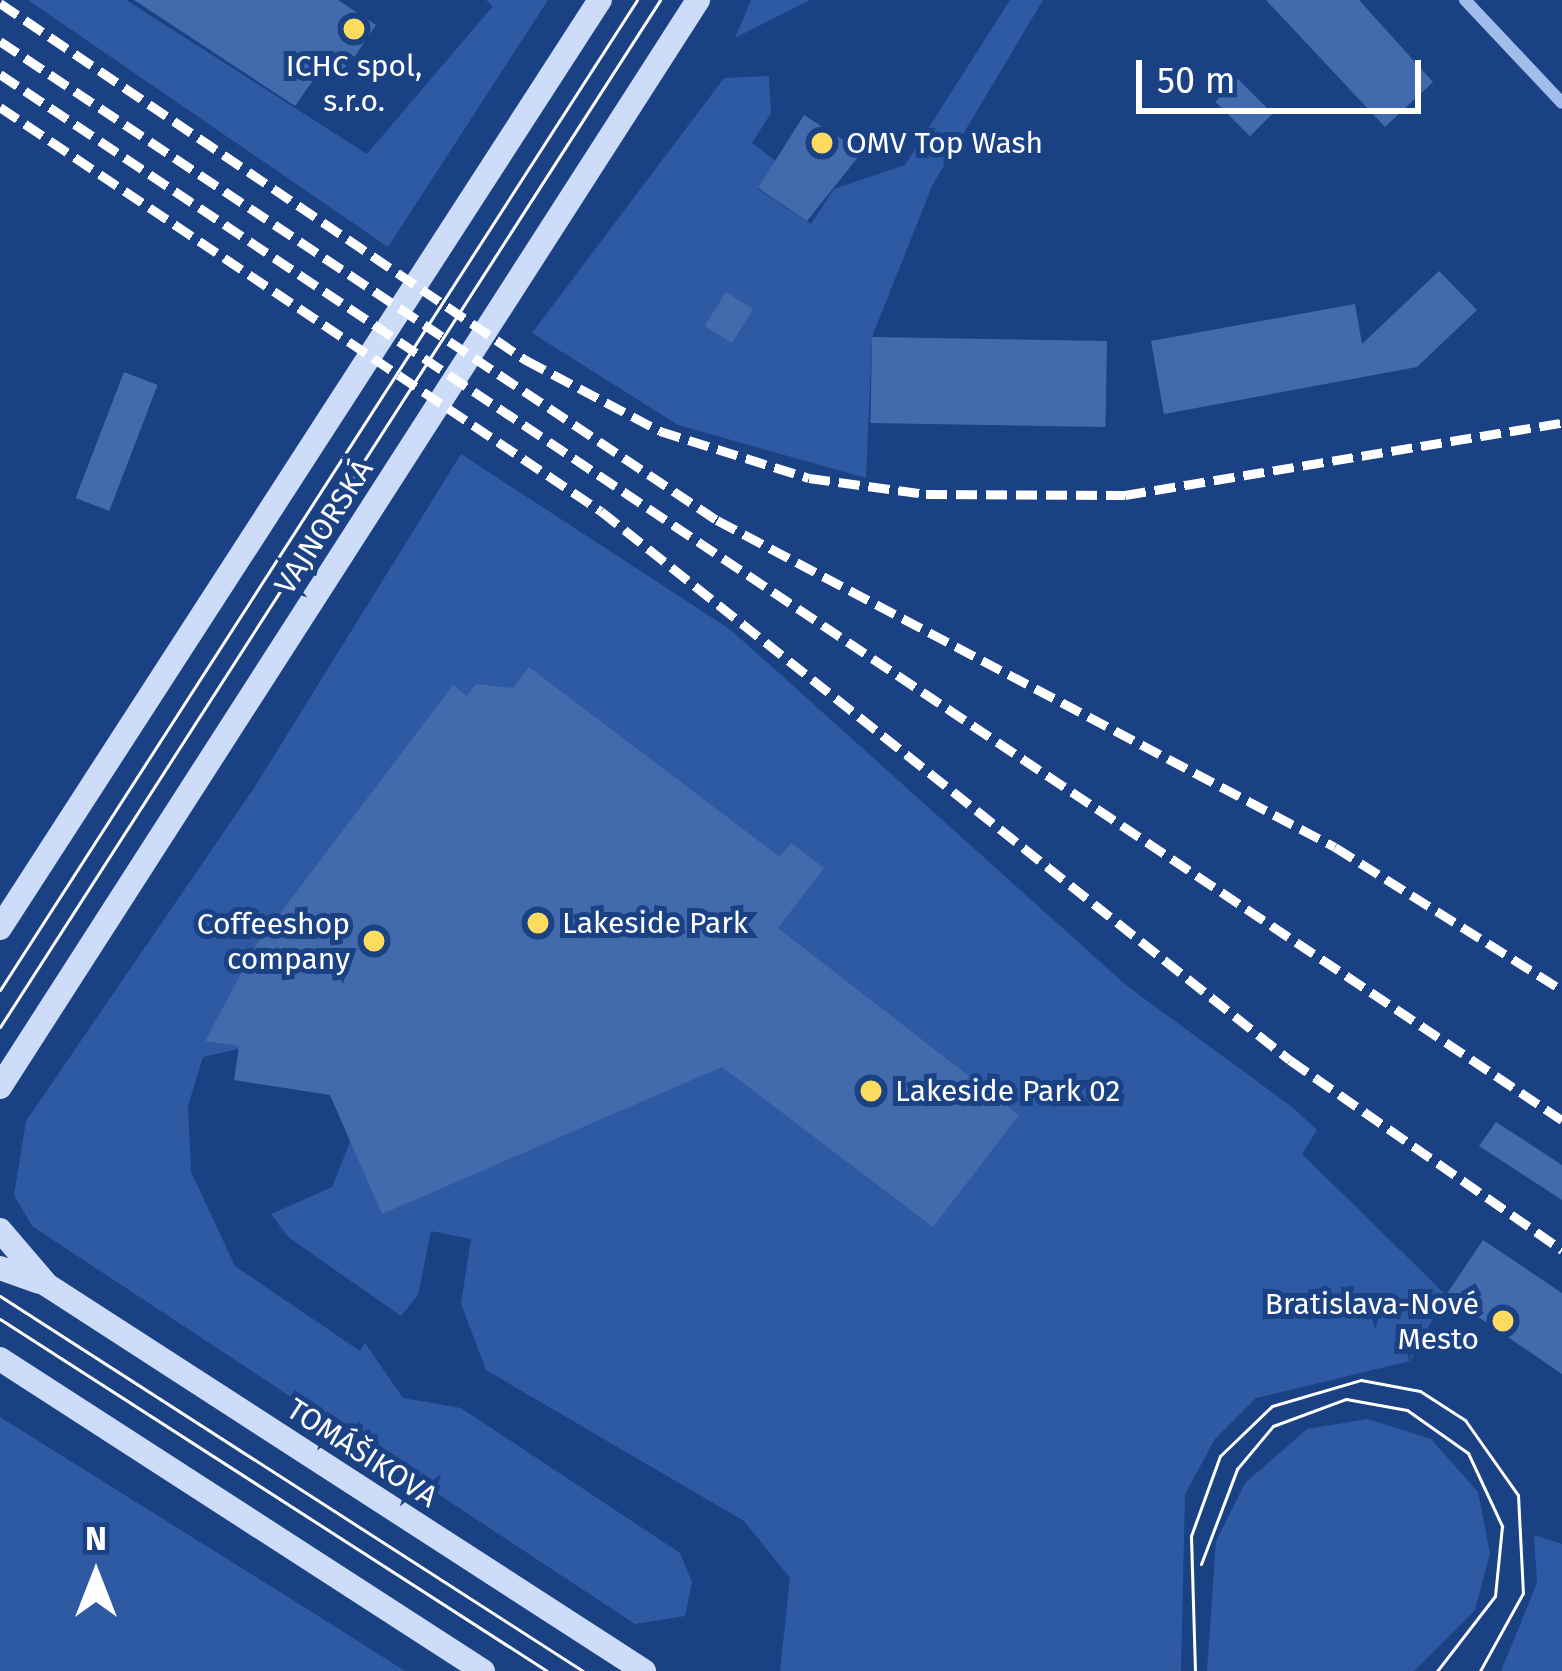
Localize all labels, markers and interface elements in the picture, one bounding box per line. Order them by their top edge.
marker: ICHC spol, s.r.o. [341,16,367,42]
scale bar [1142,36,1427,110]
place label: ICHC spol, s.r.o. [286,48,422,118]
text: 50 m [1157,59,1236,103]
place label: OMV Top Wash [846,125,1043,161]
marker: OMV Top Wash [809,130,835,156]
street label: VAJNORSKÁ [267,453,381,601]
place label: Lakeside Park [562,905,748,941]
place label: Coffeeshop company [197,906,350,976]
marker: Lakeside Park [525,910,551,936]
marker: Coffeeshop company [361,928,387,954]
place label: Lakeside Park 02 [895,1073,1120,1109]
marker: Lakeside Park 02 [858,1078,884,1104]
place label: Bratislava-Nové Mesto [1265,1286,1479,1356]
marker: Bratislava-Nové Mesto [1490,1308,1516,1334]
street label: TOMÁŠIKOVA [280,1391,444,1515]
north arrow [36,1515,156,1635]
text: N [85,1519,107,1559]

